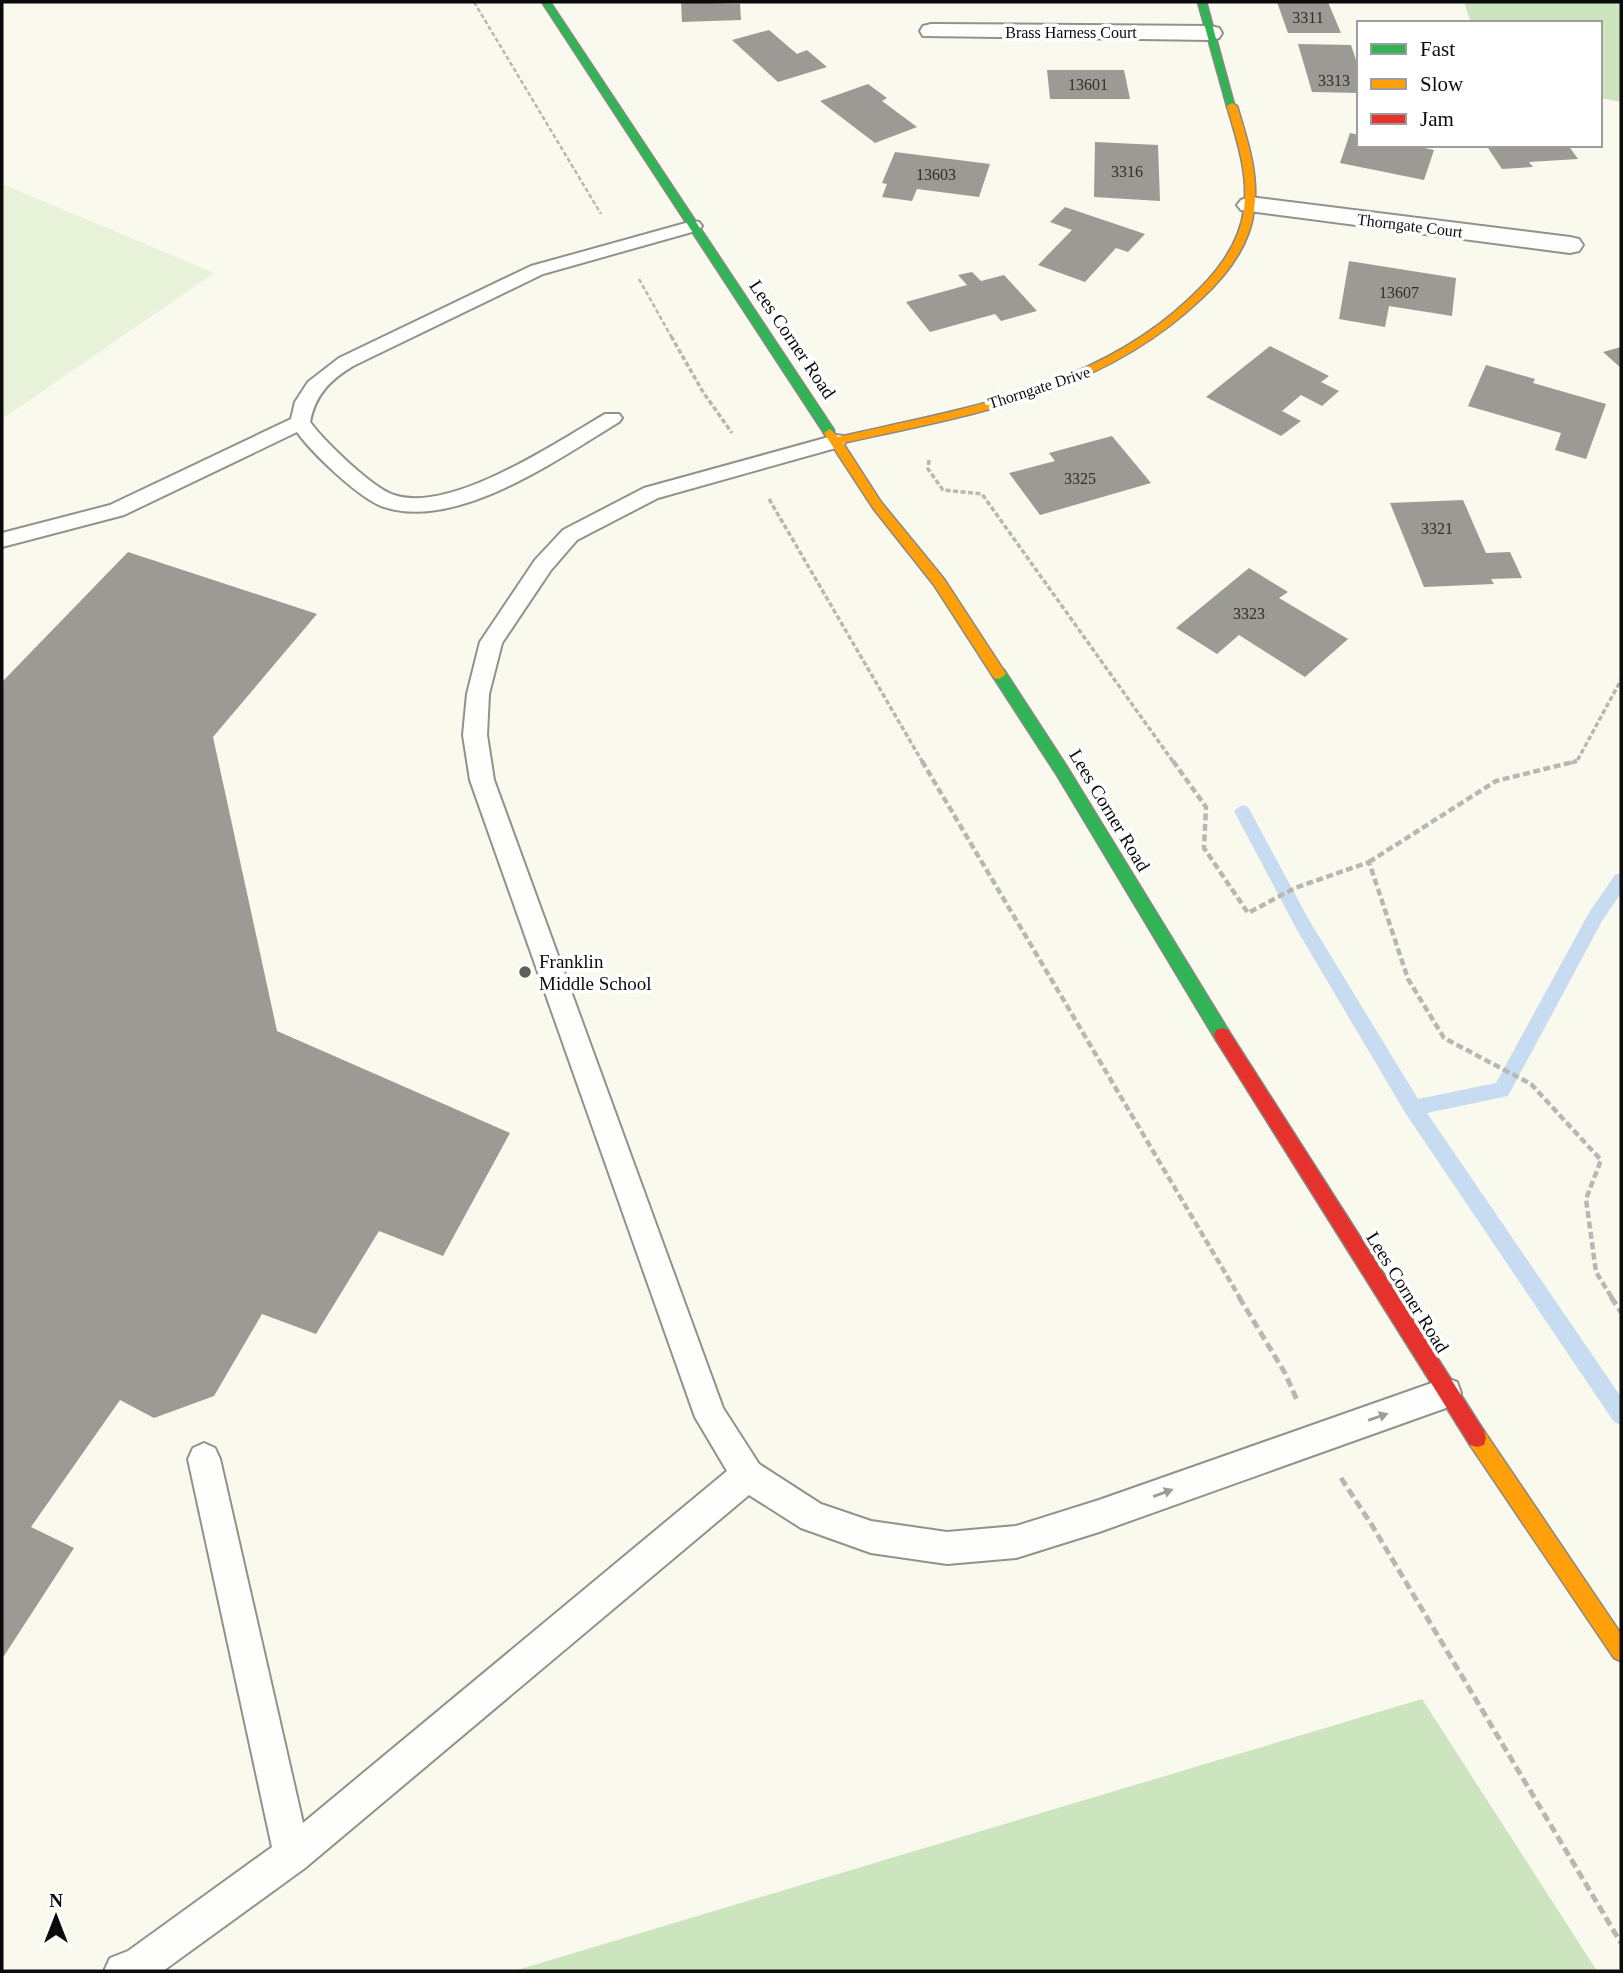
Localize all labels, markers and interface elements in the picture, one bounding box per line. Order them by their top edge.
house number: 3311 [1292,9,1324,26]
legend [1357,21,1602,147]
street label: Brass Harness Court [1005,24,1137,41]
text: Fast [1420,37,1455,61]
house number: 3313 [1318,72,1350,89]
text: Slow [1420,72,1464,96]
house number: 13601 [1068,76,1108,93]
text: Jam [1420,107,1454,131]
house number: 3316 [1111,163,1143,180]
house number: 13603 [916,166,956,183]
street label: Thorngate Court [1356,211,1464,241]
street label: Lees Corner Road [745,276,840,403]
house number: 13607 [1379,284,1419,301]
street label: Thorngate Drive [986,363,1093,413]
house number: 3325 [1064,470,1096,487]
house number: 3321 [1421,520,1453,537]
house number: 3323 [1233,605,1265,622]
street label: Lees Corner Road [1065,746,1154,875]
place label: Franklin Middle School [539,951,651,994]
marker: Franklin Middle School [517,964,533,980]
street label: Lees Corner Road [1362,1228,1453,1357]
one-way arrow [1367,1411,1388,1422]
one-way arrow [1153,1487,1174,1498]
north arrow [21,1882,91,1952]
text: N [49,1890,63,1911]

